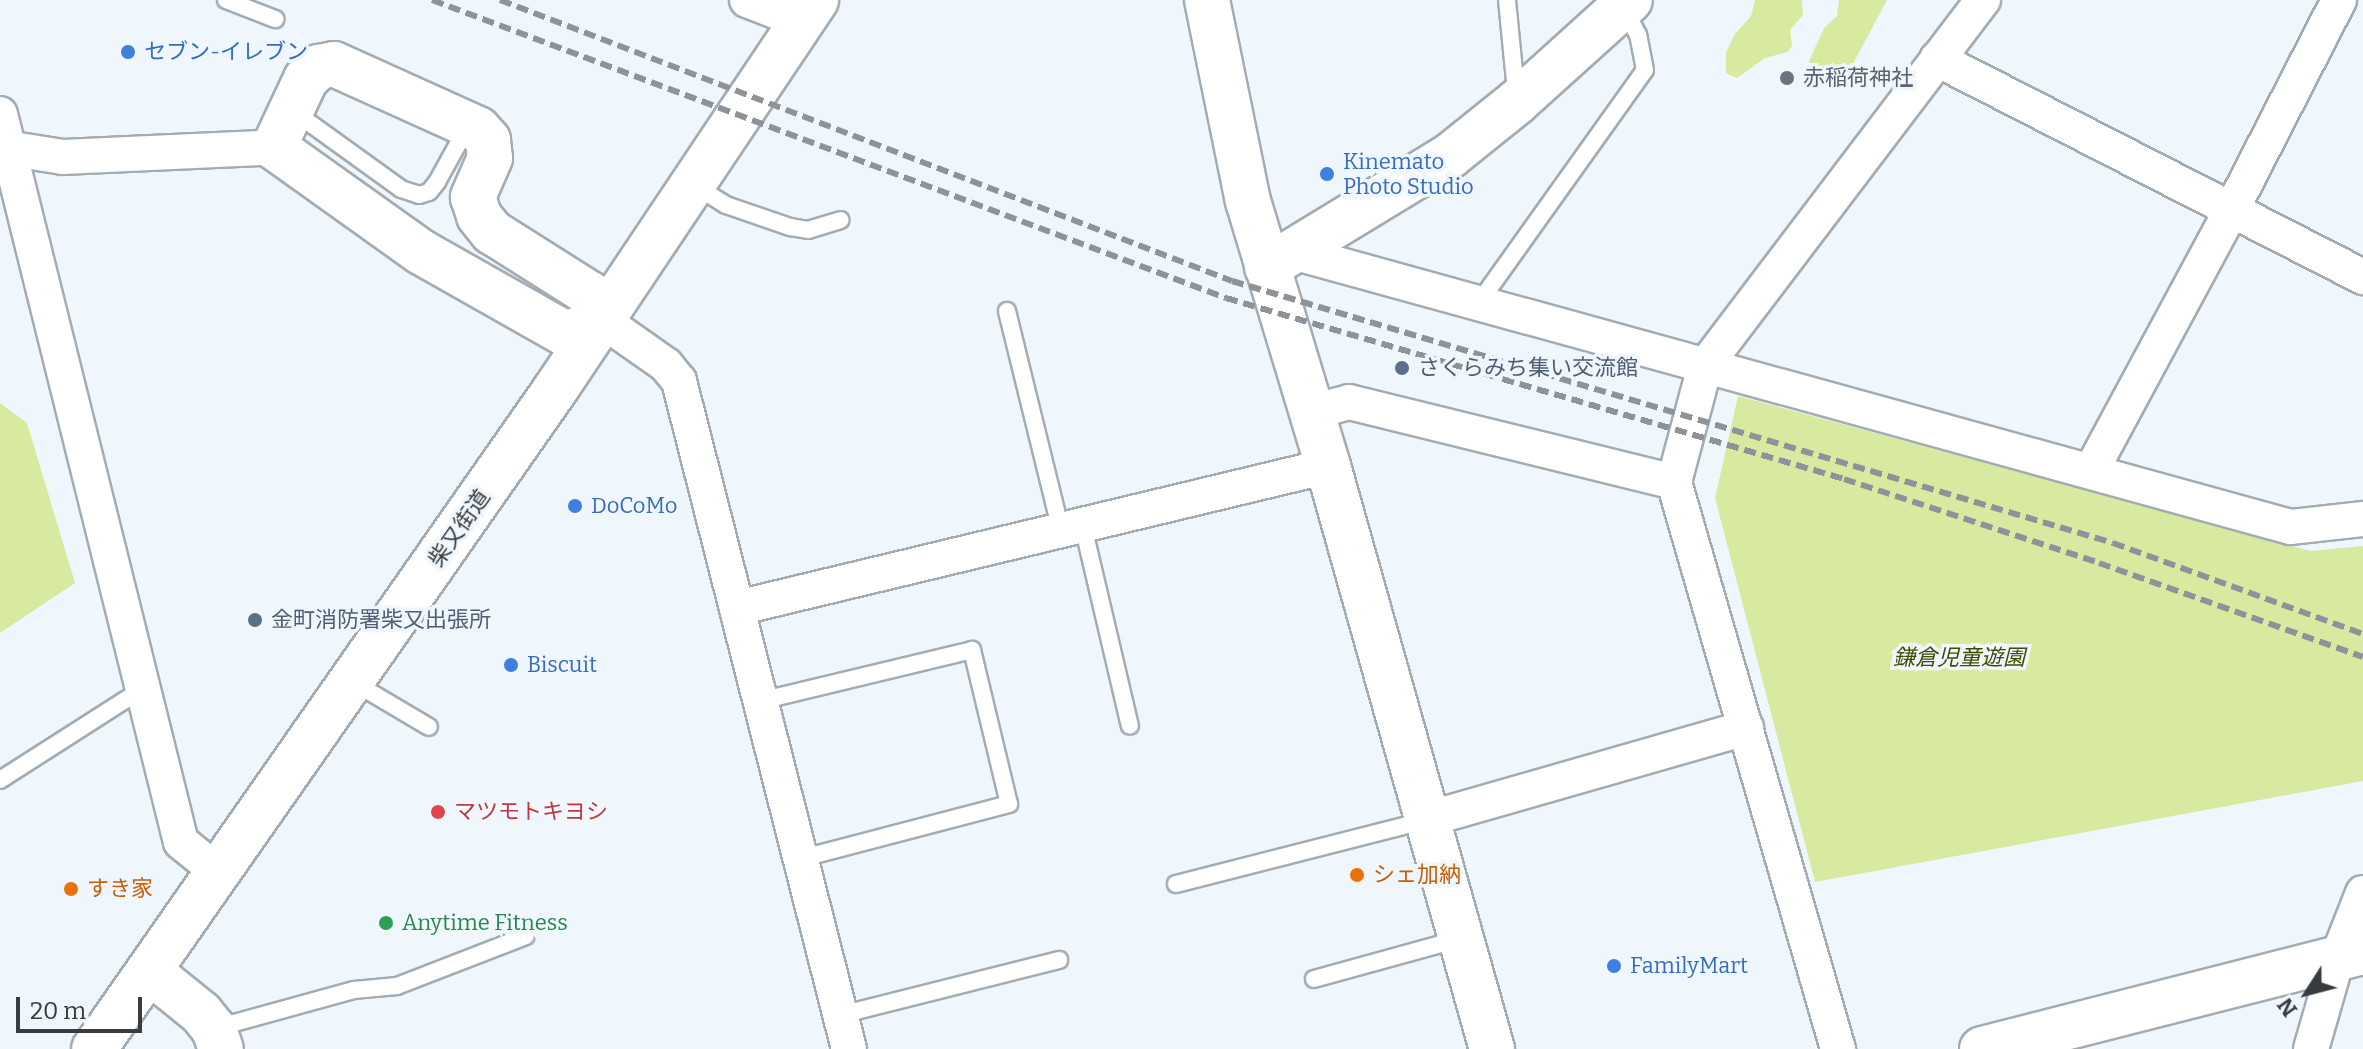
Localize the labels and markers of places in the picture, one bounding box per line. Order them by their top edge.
place label: セブン-イレブン [144,39,308,65]
marker: セブン-イレブン [119,43,137,61]
place label: 赤稲荷神社 [1803,65,1913,91]
marker: 赤稲荷神社 [1778,69,1796,87]
place label: Kinemato Photo Studio [1343,148,1474,200]
marker: Kinemato Photo Studio [1318,165,1336,183]
place label: さくらみち集い交流館 [1418,355,1638,381]
marker: さくらみち集い交流館 [1393,359,1411,377]
place label: DoCoMo [591,493,677,519]
marker: DoCoMo [566,497,584,515]
place label: 金町消防署柴又出張所 [271,607,491,633]
marker: 金町消防署柴又出張所 [246,611,264,629]
place label: Biscuit [527,652,597,678]
marker: Biscuit [502,656,520,674]
place label: マツモトキヨシ [454,799,608,825]
marker: マツモトキヨシ [429,803,447,821]
place label: シェ加納 [1373,862,1461,888]
marker: シェ加納 [1348,866,1366,884]
place label: すき家 [87,876,153,902]
marker: すき家 [62,880,80,898]
place label: Anytime Fitness [402,910,568,936]
marker: Anytime Fitness [377,914,395,932]
place label: FamilyMart [1630,953,1748,979]
marker: FamilyMart [1605,957,1623,975]

